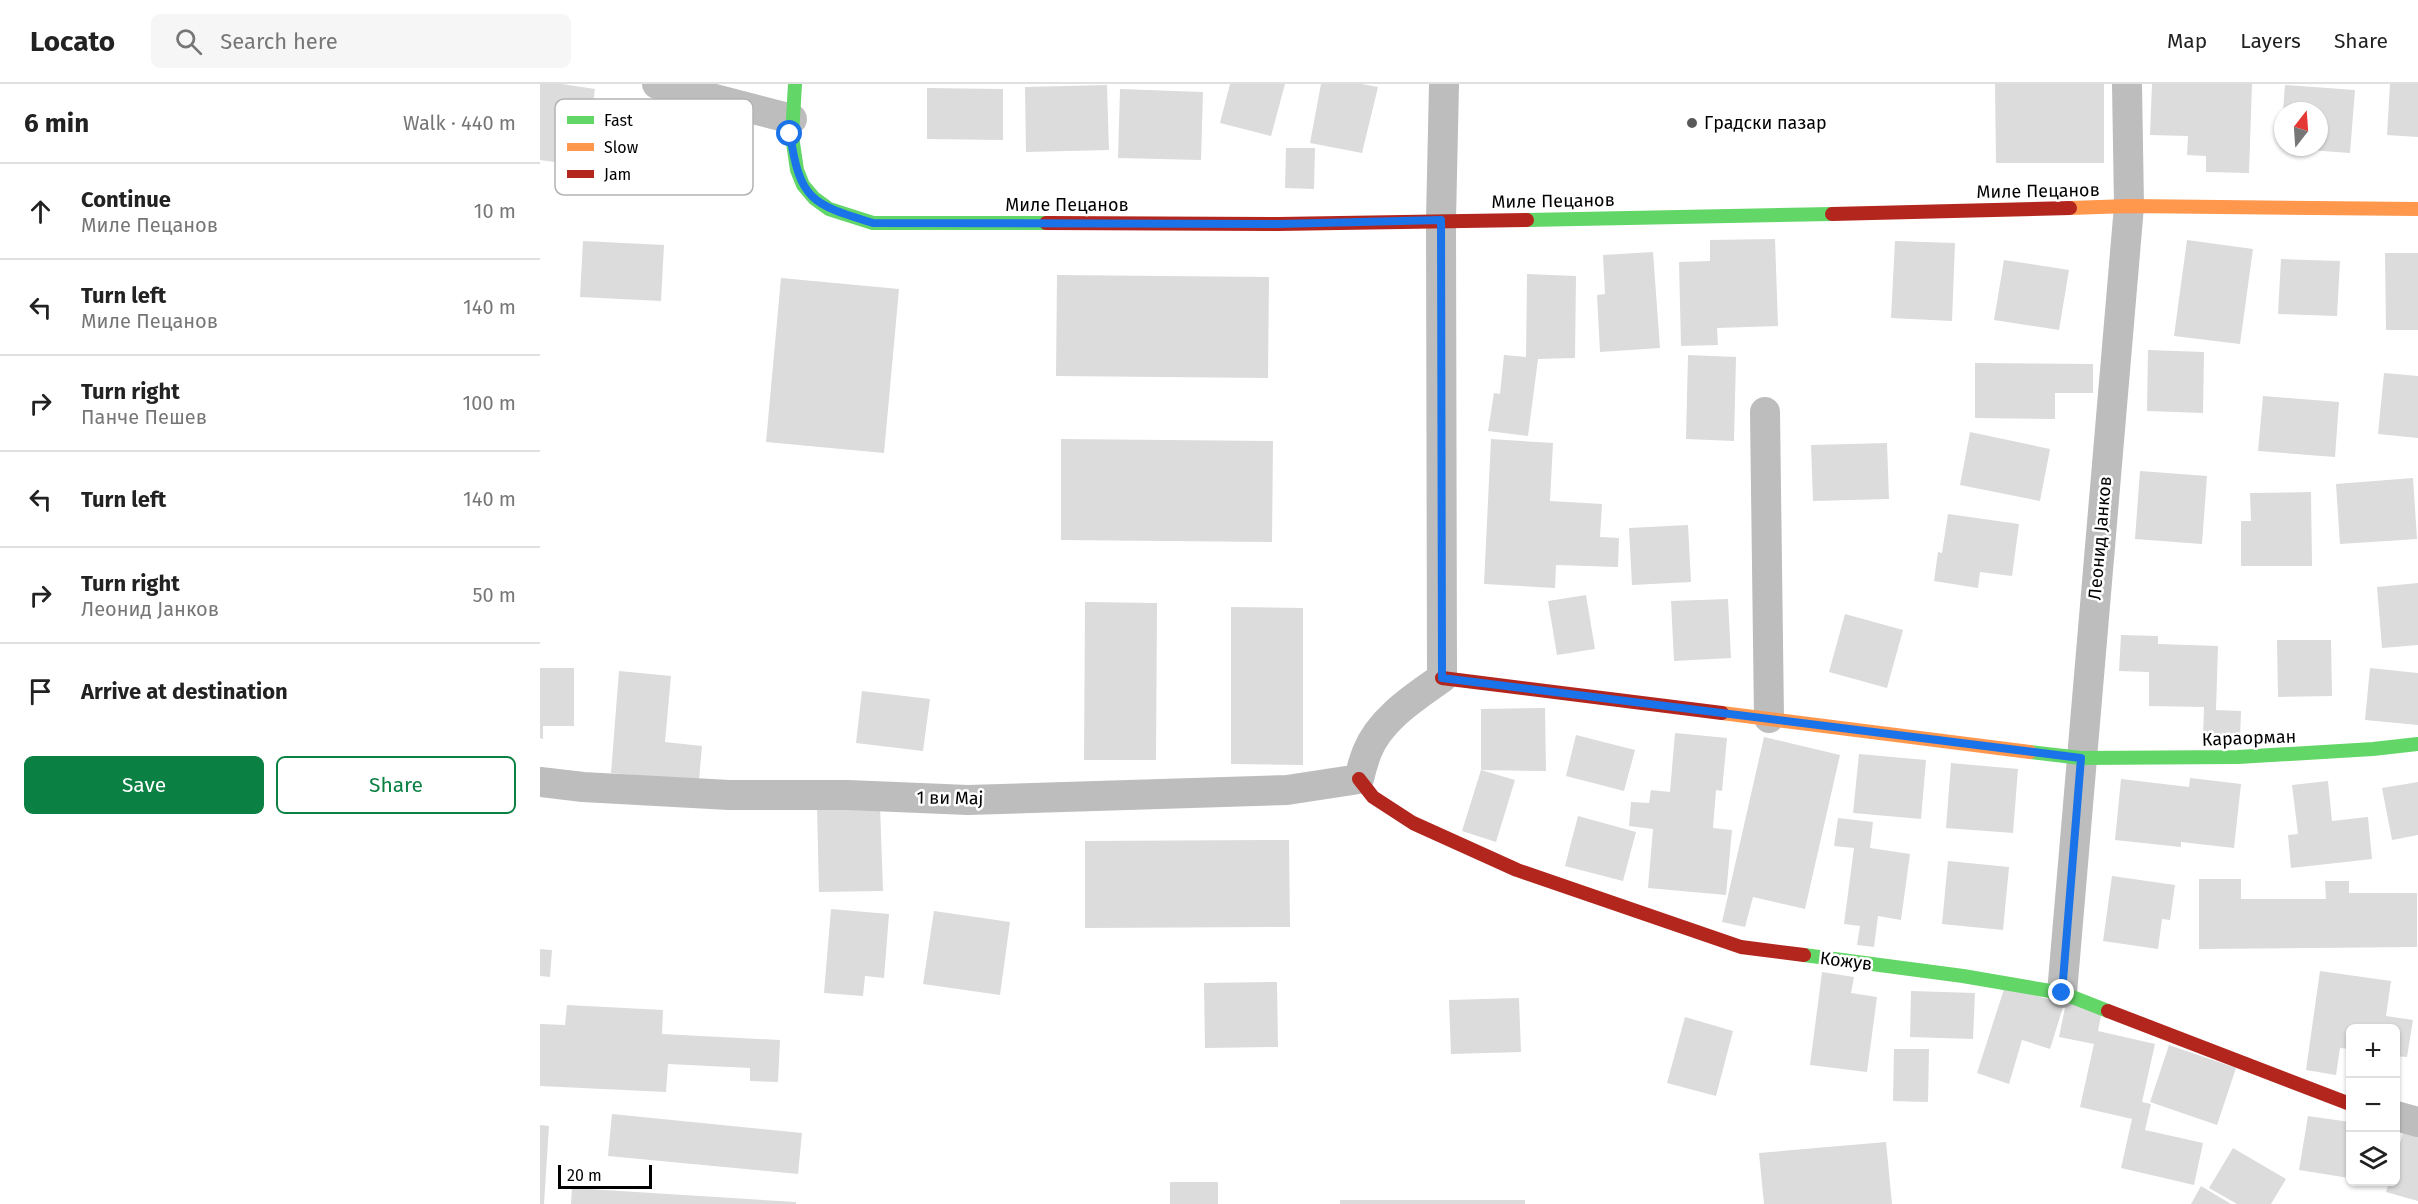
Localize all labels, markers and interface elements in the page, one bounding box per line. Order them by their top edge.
search box [151,14,571,68]
text: Locato [30,25,115,58]
icon: search [172,25,205,58]
text: Search here [220,28,338,55]
text: Map [2167,28,2207,54]
text: Layers [2240,28,2301,54]
text: Share [2334,28,2388,54]
legend [555,99,753,195]
north arrow [2274,102,2328,156]
text: 6 min [24,108,89,139]
text: Walk · 440 m [403,111,516,135]
text: Fast [604,111,633,130]
place label: Градски пазар [1704,112,1827,134]
marker: Градски пазар [1685,116,1699,130]
route start [776,120,802,146]
text: Slow [604,138,639,157]
text: Jam [604,165,631,184]
street label: Миле Пецанов [1976,179,2100,203]
text: Continue [81,186,171,213]
street label: Миле Пецанов [1491,189,1615,213]
street label: Миле Пецанов [1005,194,1129,216]
icon: ahead [24,195,57,228]
text: 10 m [474,199,516,223]
text: Миле Пецанов [81,213,218,237]
text: Turn left [81,282,166,309]
icon: left [24,291,57,324]
text: 140 m [463,295,516,319]
text: Миле Пецанов [81,309,218,333]
text: Turn right [81,378,180,405]
icon: right [24,387,57,420]
text: 100 m [463,391,516,415]
text: Панче Пешев [81,405,207,429]
street label: Леонид Јанков [2084,475,2116,601]
icon: left [24,483,57,516]
text: Turn left [81,486,166,513]
text: 140 m [463,487,516,511]
text: Turn right [81,570,180,597]
icon: right [24,579,57,612]
text: 50 m [472,583,516,607]
text: Леонид Јанков [81,597,219,621]
icon: arrive [24,675,57,708]
text: Arrive at destination [81,678,288,705]
street label: Караорман [2201,725,2297,751]
button: Save [24,756,264,814]
button: Share [276,756,516,814]
street label: 1 ви Мај [916,786,984,810]
street label: Кожув [1819,947,1873,975]
route end [2048,979,2074,1005]
map controls [2346,1024,2400,1186]
button: + [2346,1024,2400,1078]
button: − [2346,1078,2400,1132]
button: layers [2346,1132,2400,1186]
scale bar [558,1162,652,1190]
text: 20 m [567,1166,602,1185]

